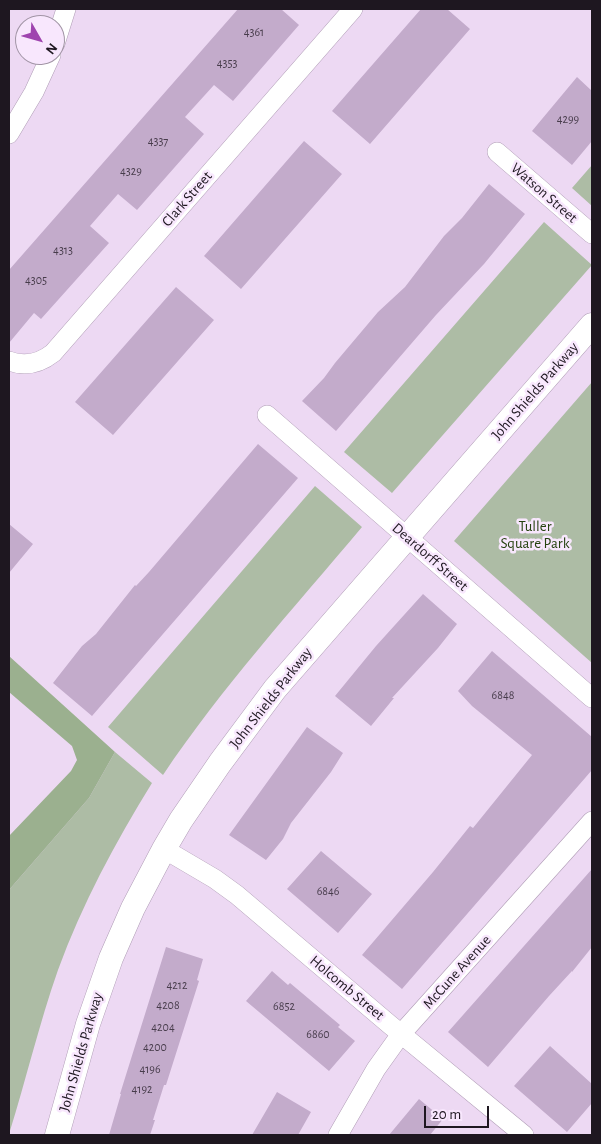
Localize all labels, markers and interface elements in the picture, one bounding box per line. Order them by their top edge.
north arrow [15,15,65,65]
house number: 4361 [244,25,264,39]
text: N [43,40,60,57]
house number: 4353 [217,56,237,70]
house number: 4299 [557,112,579,126]
house number: 4337 [148,134,168,148]
street label: Watson Street [507,159,581,227]
house number: 4329 [120,164,142,178]
street label: Clark Street [158,168,216,230]
house number: 4313 [53,243,73,257]
house number: 4305 [25,273,47,287]
street label: John Shields Parkway [488,339,582,443]
park label: Tuller Square Park [501,517,569,552]
street label: Deardorff Street [388,519,472,595]
street label: John Shields Parkway [226,644,316,752]
house number: 6848 [492,688,514,702]
house number: 6846 [317,884,339,898]
street label: McCune Avenue [419,931,495,1013]
street label: Holcomb Street [306,952,388,1024]
house number: 4212 [167,978,187,992]
street label: John Shields Parkway [55,990,107,1114]
house number: 4208 [156,998,180,1012]
house number: 6852 [273,999,295,1013]
house number: 4204 [151,1020,175,1034]
house number: 6860 [306,1027,330,1041]
house number: 4200 [143,1040,167,1054]
house number: 4196 [139,1062,161,1076]
house number: 4192 [132,1082,152,1096]
scale bar [426,1096,491,1128]
text: 20 m [432,1107,461,1122]

